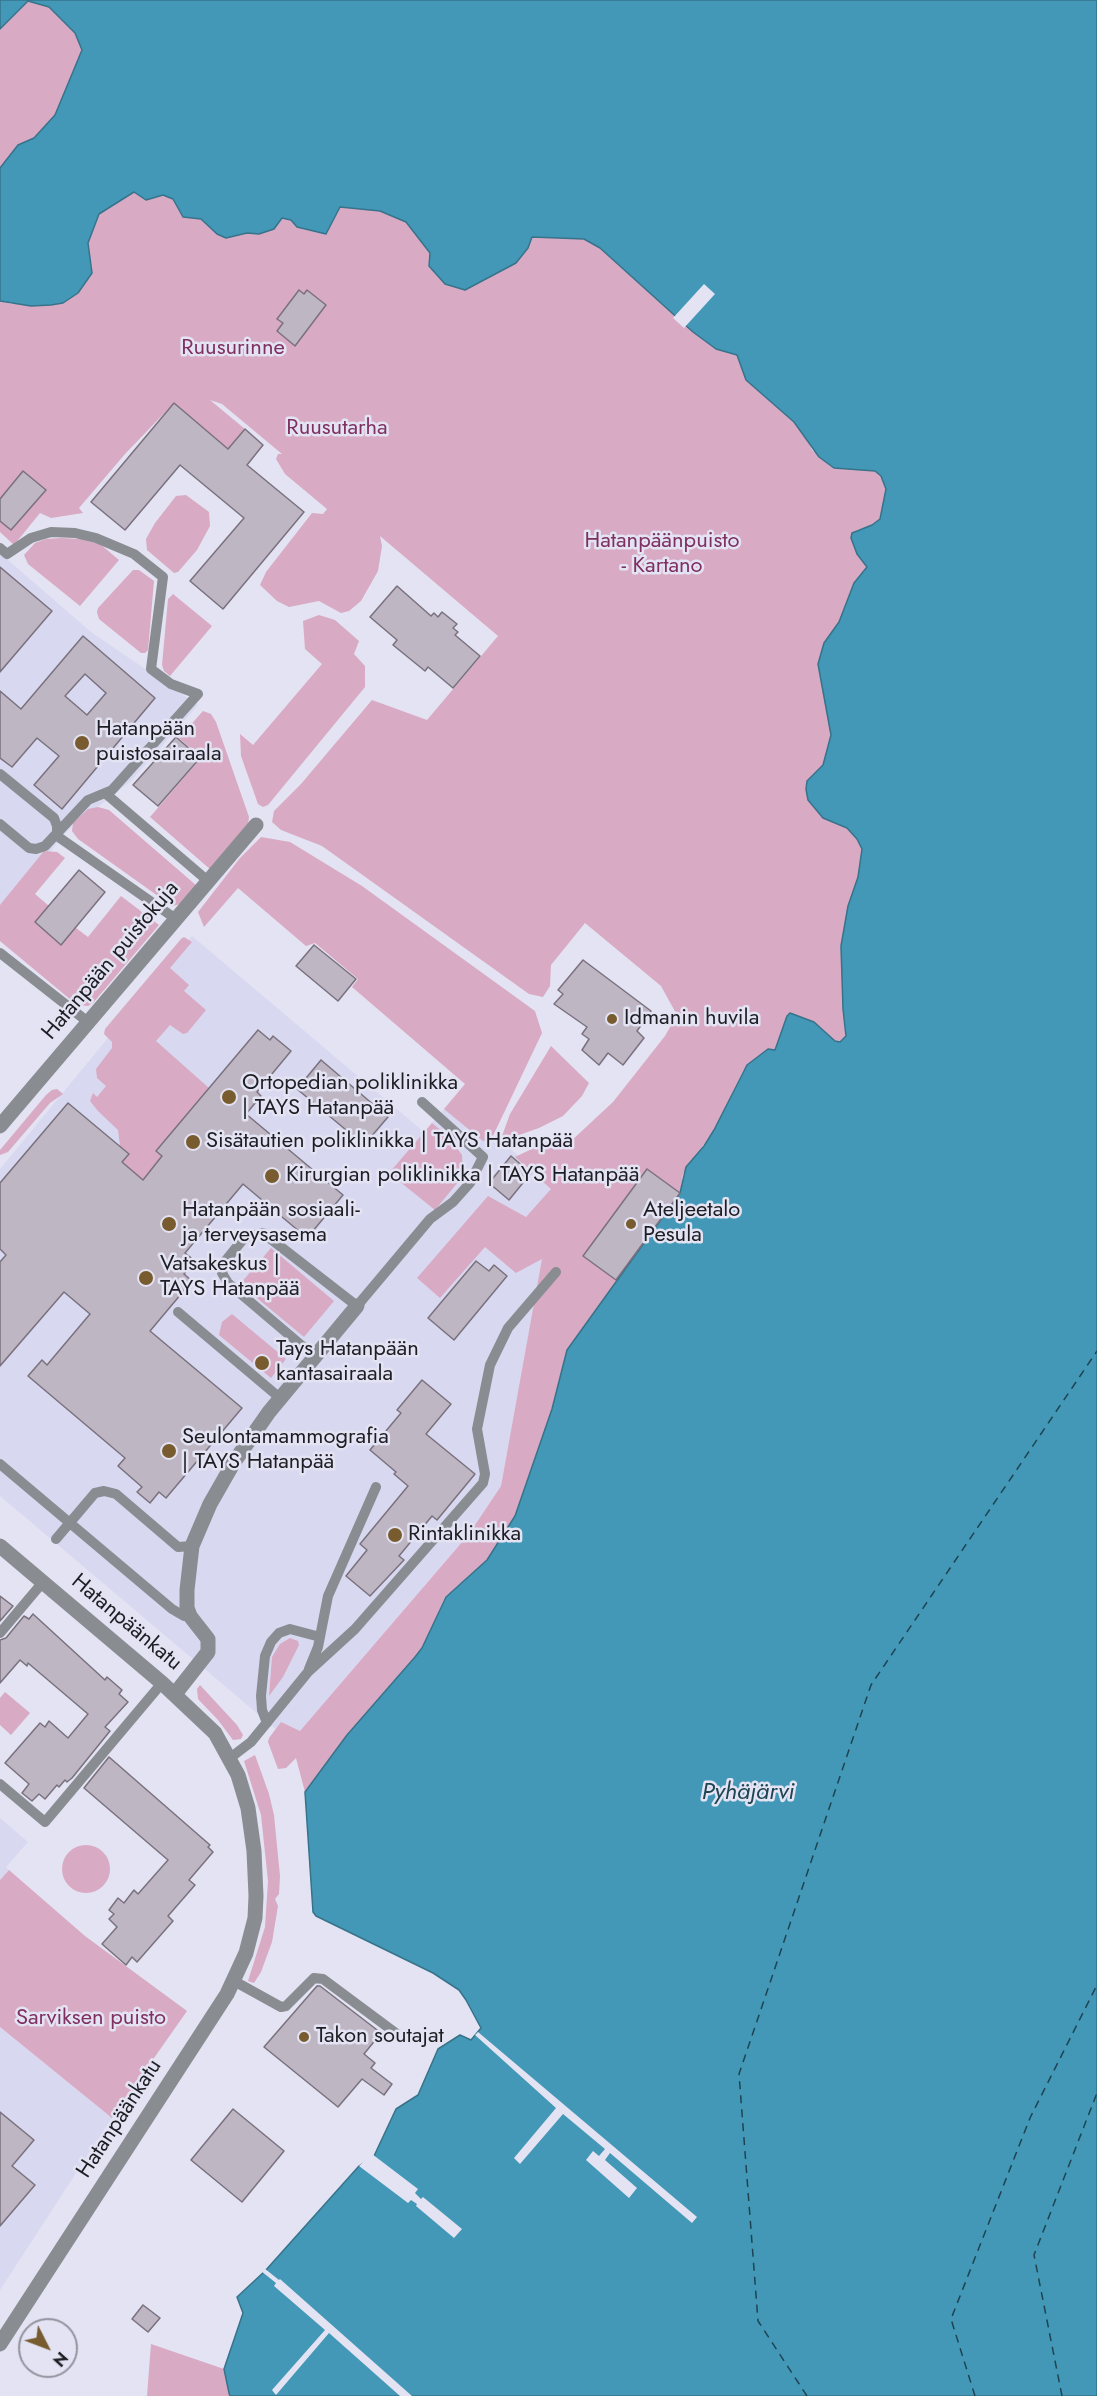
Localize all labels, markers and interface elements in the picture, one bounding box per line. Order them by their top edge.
park label: Ruusurinne [181,336,285,362]
park label: Ruusutarha [286,416,388,442]
park label: Hatanpäänpuisto - Kartano [584,529,740,580]
place label: Hatanpään puistosairaala [96,717,221,768]
marker: Hatanpään puistosairaala [73,734,91,752]
street label: Hatanpään puistokuja [37,876,185,1046]
place label: Idmanin huvila [624,1006,759,1032]
marker: Idmanin huvila [605,1012,619,1026]
place label: Ortopedian poliklinikka | TAYS Hatanpää [242,1071,458,1122]
marker: Ortopedian poliklinikka | TAYS Hatanpää [220,1088,238,1106]
place label: Sisätautien poliklinikka | TAYS Hatanpää [206,1129,573,1155]
marker: Sisätautien poliklinikka | TAYS Hatanpää [184,1133,202,1151]
place label: Kirurgian poliklinikka | TAYS Hatanpää [286,1163,639,1189]
marker: Kirurgian poliklinikka | TAYS Hatanpää [263,1167,281,1185]
place label: Hatanpään sosiaali- ja terveysasema [182,1198,360,1250]
place label: Ateljeetalo Pesula [643,1198,740,1250]
marker: Hatanpään sosiaali- ja terveysasema [160,1215,178,1233]
marker: Ateljeetalo Pesula [624,1217,638,1231]
place label: Vatsakeskus | TAYS Hatanpää [160,1252,300,1304]
marker: Vatsakeskus | TAYS Hatanpää [137,1269,155,1287]
place label: Tays Hatanpään kantasairaala [276,1337,419,1388]
marker: Tays Hatanpään kantasairaala [253,1354,271,1372]
place label: Seulontamammografia | TAYS Hatanpää [182,1425,389,1476]
marker: Seulontamammografia | TAYS Hatanpää [160,1442,178,1460]
place label: Rintaklinikka [408,1522,521,1548]
marker: Rintaklinikka [386,1526,404,1544]
street label: Hatanpäänkatu [65,1569,187,1677]
water label: Pyhäjärvi [702,1779,794,1807]
park label: Sarviksen puisto [16,2006,166,2032]
place label: Takon soutajat [316,2024,444,2050]
marker: Takon soutajat [297,2030,311,2044]
street label: Hatanpäänkatu [72,2055,168,2183]
north arrow [18,2318,78,2378]
text: N [47,2347,73,2371]

